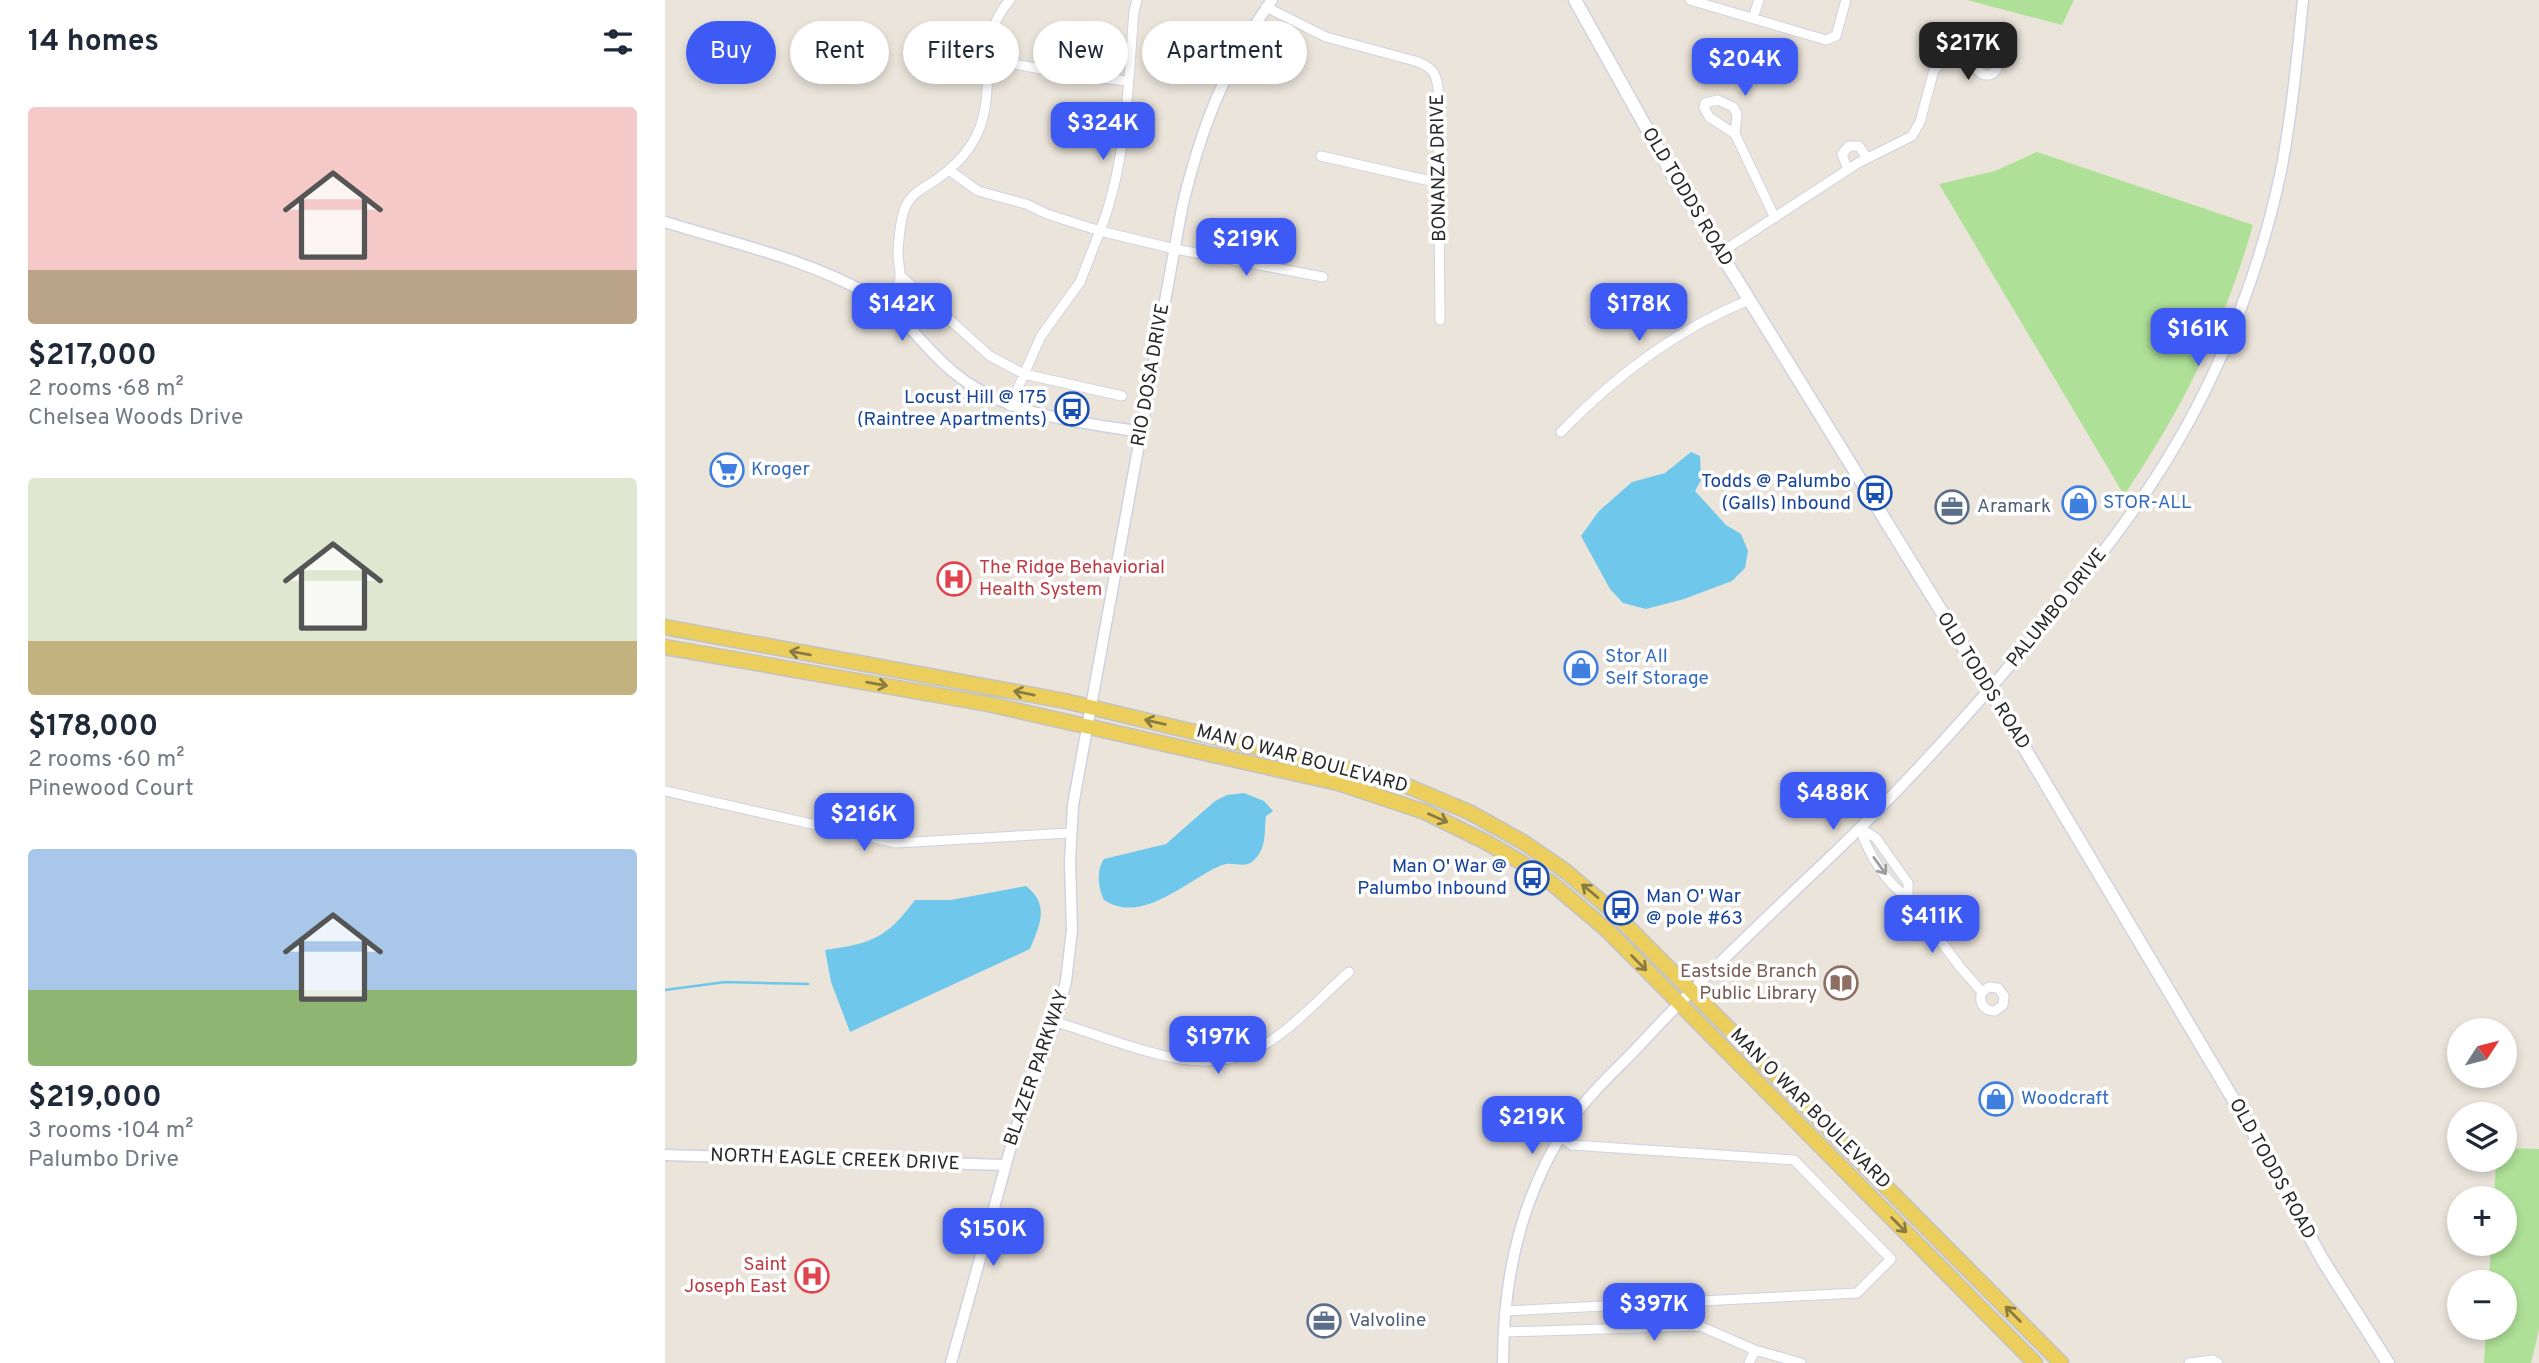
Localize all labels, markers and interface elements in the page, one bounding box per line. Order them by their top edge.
chip: Buy [686,21,776,84]
chip: Rent [790,21,889,84]
chip: Filters [903,21,1019,84]
chip: New [1033,21,1128,84]
chip: Apartment [1142,21,1307,84]
pin: $217K [1919,22,2017,82]
icon: filters [599,23,637,61]
text: 14 homes [28,24,159,61]
text: $217K [1935,30,2001,59]
pin: $204K [1696,38,1794,98]
text: $204K [1708,46,1782,75]
street label: BONANZA DRIVE [1426,94,1452,242]
pin: $324K [1054,102,1152,162]
text: $324K [1067,110,1139,139]
street label: OLD TODDS ROAD [1636,123,1738,271]
icon: home [270,152,396,278]
pin: $219K [1197,218,1295,278]
text: $219K [1212,226,1280,255]
pin: $142K [853,284,951,343]
pin: $178K [1590,284,1688,343]
text: $142K [868,291,936,320]
text: $178K [1606,291,1672,320]
street label: RIO DOSA DRIVE [1127,302,1175,448]
pin: $161K [2149,308,2247,368]
text: $161K [2167,316,2229,345]
text: $217,000 [28,338,157,375]
text: 2 rooms · 68 m² [28,375,184,404]
place label: Locust Hill @ 175 (Raintree Apartments) [857,386,1047,432]
bus stop icon: Locust Hill @ 175 (Raintree Apartments) [1053,390,1091,428]
text: Chelsea Woods Drive [28,404,243,433]
supermarket icon: Kroger [708,451,746,489]
place label: Kroger [751,458,810,482]
place label: Todds @ Palumbo (Galls) Inbound [1701,470,1851,516]
bus stop icon: Todds @ Palumbo (Galls) Inbound [1856,474,1894,512]
shop icon: STOR-ALL [2060,484,2098,522]
office icon: Aramark [1933,488,1971,526]
place label: STOR-ALL [2103,491,2192,515]
place label: Aramark [1977,495,2051,519]
icon: home [270,523,396,649]
street label: PALUMBO DRIVE [2002,544,2112,672]
place label: The Ridge Behaviorial Health System [979,556,1165,602]
hospital icon: The Ridge Behaviorial Health System [935,560,973,598]
street label: OLD TODDS ROAD [1931,608,2035,754]
place label: Stor All Self Storage [1605,645,1709,691]
one-way arrow [789,646,812,659]
shop icon: Stor All Self Storage [1562,649,1600,687]
one-way arrow [865,678,888,691]
one-way arrow [1013,685,1036,699]
text: $178,000 [28,709,158,746]
one-way arrow [1144,715,1167,728]
street label: MAN O WAR BOULEVARD [1194,719,1410,799]
text: 2 rooms · 60 m² [28,746,185,775]
pin: $488K [1784,772,1882,832]
text: Pinewood Court [28,775,194,804]
text: $488K [1796,780,1870,809]
pin: $216K [815,794,913,853]
text: $216K [830,801,898,830]
one-way arrow [1427,812,1448,825]
place label: Man O' War @ Palumbo Inbound [1357,855,1507,901]
one-way arrow [1873,856,1887,875]
bus stop icon: Man O' War @ Palumbo Inbound [1513,859,1551,897]
one-way arrow [1581,883,1599,899]
place label: Man O' War @ pole #63 [1646,885,1743,931]
bus stop icon: Man O' War @ pole #63 [1602,889,1640,927]
icon: home [270,894,396,1020]
pin: $411K [1883,895,1981,955]
text: $411K [1900,903,1964,932]
one-way arrow [1631,954,1648,971]
place label: Eastside Branch Public Library [1680,960,1817,1006]
library icon: Eastside Branch Public Library [1822,964,1860,1002]
street label: BLAZER PARKWAY [999,987,1075,1149]
pin: $197K [1169,1016,1267,1076]
north arrow [2447,1018,2517,1088]
map controls [2447,1018,2517,1340]
street label: MAN O WAR BOULEVARD [1724,1023,1896,1195]
text: $197K [1185,1024,1251,1053]
text: $219,000 [28,1080,162,1117]
shop icon: Woodcraft [1977,1080,2015,1118]
place label: Woodcraft [2021,1087,2109,1111]
street label: OLD TODDS ROAD [2223,1094,2321,1244]
pin: $219K [1483,1096,1581,1156]
button: layers [2447,1102,2517,1172]
text: $219K [1498,1104,1566,1133]
text: 3 rooms · 104 m² [28,1117,193,1146]
street label: NORTH EAGLE CREEK DRIVE [710,1144,960,1176]
text: Palumbo Drive [28,1146,179,1175]
button: + [2447,1186,2517,1256]
pin: $150K [944,1208,1042,1268]
text: $150K [959,1216,1027,1245]
one-way arrow [1891,1217,1908,1234]
place label: Saint Joseph East [684,1253,787,1299]
hospital icon: Saint Joseph East [793,1257,831,1295]
button: − [2447,1270,2517,1340]
pin: $397K [1605,1284,1703,1343]
text: $397K [1619,1291,1689,1320]
office icon: Valvoline [1305,1302,1343,1340]
one-way arrow [2004,1306,2021,1323]
place label: Valvoline [1349,1309,1426,1333]

